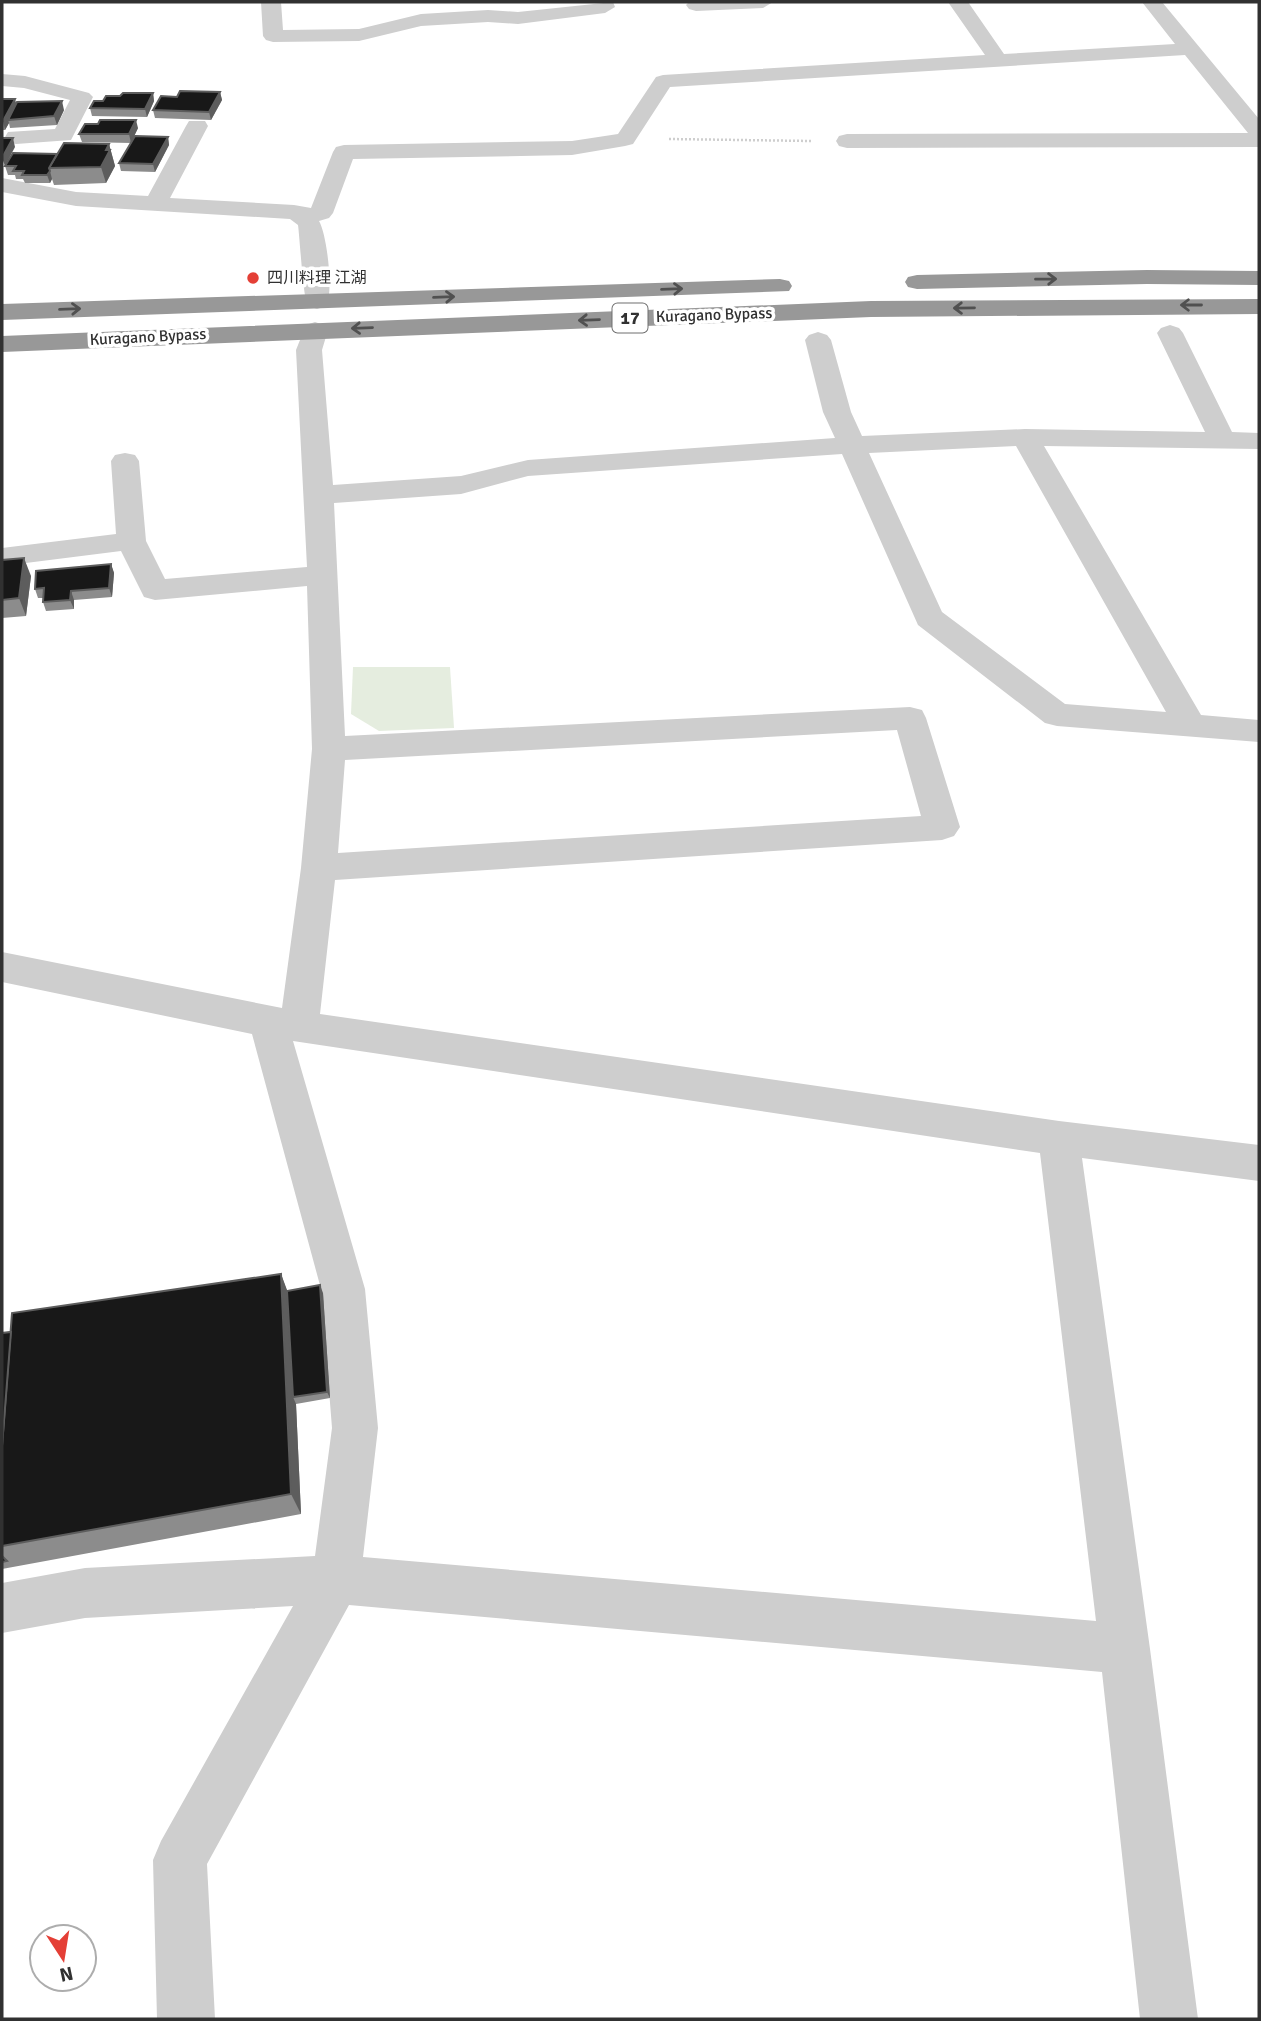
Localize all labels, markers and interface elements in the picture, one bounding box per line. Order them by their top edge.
place label: 四川料理 江湖 [267,268,367,288]
marker: 四川料理 江湖 [245,270,261,286]
one-way arrow [1034,272,1057,286]
one-way arrow [660,283,683,296]
one-way arrow [432,290,455,303]
one-way arrow [1180,298,1203,312]
one-way arrow [952,301,975,314]
one-way arrow [58,303,81,316]
street label: Kuragano Bypass [655,303,773,327]
road number: 17 [612,304,648,332]
one-way arrow [578,313,601,326]
one-way arrow [351,322,374,335]
street label: Kuragano Bypass [89,324,207,350]
north arrow [28,1923,98,1993]
text: N [57,1961,75,1987]

